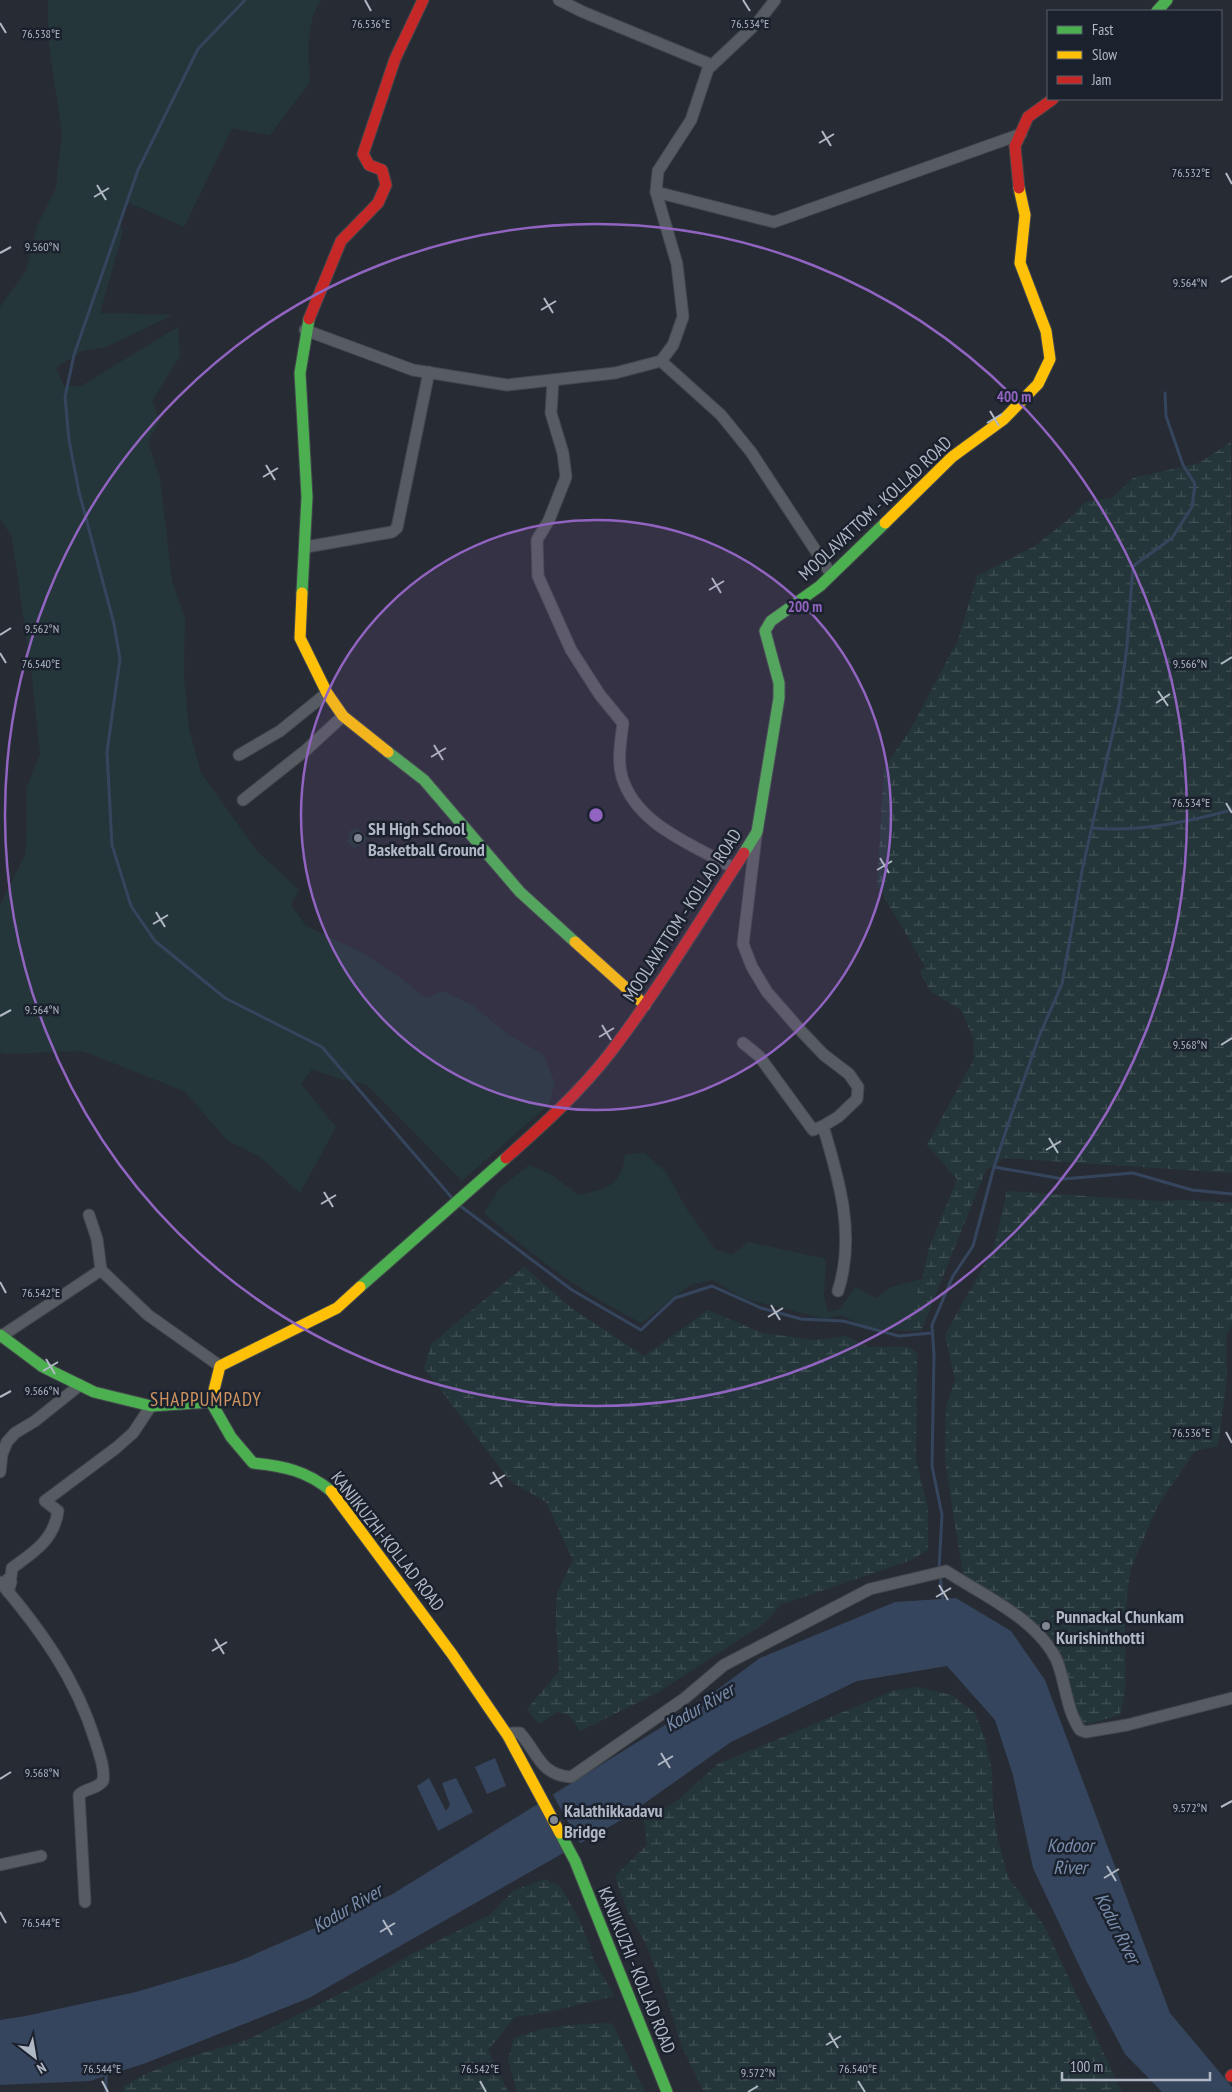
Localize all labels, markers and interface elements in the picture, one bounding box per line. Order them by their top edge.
legend [1047,10,1222,100]
text: 76.536°E [352,16,390,31]
text: 76.534°E [731,16,769,31]
text: Fast [1092,20,1113,39]
text: 76.538°E [22,26,60,41]
text: Slow [1092,45,1117,64]
text: Jam [1091,70,1111,89]
text: 76.532°E [1172,165,1210,180]
text: 9.560°N [25,239,59,254]
text: 9.564°N [1173,275,1207,290]
text: 400 m [997,387,1031,406]
street label: MOOLAVATTOM - KOLLAD ROAD [794,431,956,585]
text: 200 m [788,597,822,616]
text: 9.562°N [25,621,59,636]
text: 76.540°E [22,656,60,671]
text: 9.566°N [1173,656,1207,671]
text: 76.534°E [1172,795,1210,810]
centre of rings [587,806,605,824]
place label: SH High School Basketball Ground [368,817,485,861]
street label: MOOLAVATTOM - KOLLAD ROAD [618,824,746,1006]
marker: SH High School Basketball Ground [352,832,364,844]
text: 9.564°N [25,1002,59,1017]
text: 9.568°N [1173,1037,1207,1052]
text: 76.542°E [22,1285,60,1300]
text: 9.566°N [25,1383,59,1398]
district label: SHAPPUMPADY [150,1387,262,1411]
text: 76.536°E [1172,1425,1210,1440]
street label: KANJIKUZHI-KOLLAD ROAD [326,1466,450,1616]
place label: Punnackal Chunkam Kurishinthotti [1056,1605,1184,1649]
marker: Punnackal Chunkam Kurishinthotti [1040,1620,1052,1632]
water label: Kodur River [660,1676,740,1736]
text: 9.568°N [25,1765,59,1780]
place label: Kalathikkadavu Bridge [564,1799,663,1843]
text: 9.572°N [1173,1800,1207,1815]
marker: Kalathikkadavu Bridge [548,1814,560,1826]
water label: Kodoor River [1047,1833,1096,1879]
water label: Kodur River [308,1877,388,1937]
street label: KANJIKUZHI - KOLLAD ROAD [593,1883,681,2057]
water label: Kodur River [1090,1889,1147,1970]
text: 76.544°E [22,1915,60,1930]
north arrow [10,2032,60,2082]
scale bar [1062,2050,1210,2082]
text: 100 m [1070,2057,1103,2076]
text: N [34,2058,50,2078]
text: 76.544°E [83,2061,121,2076]
text: 76.542°E [461,2061,499,2076]
text: 76.540°E [839,2061,877,2076]
text: 9.572°N [741,2065,775,2080]

